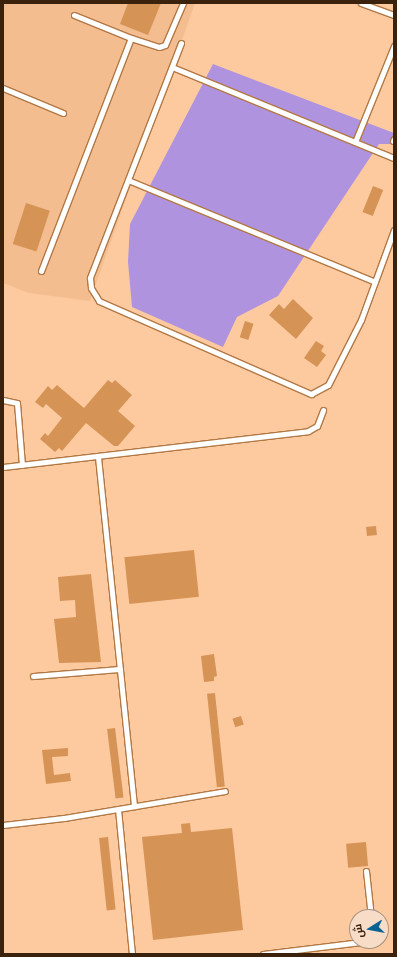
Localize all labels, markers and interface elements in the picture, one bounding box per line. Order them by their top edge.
north arrow [349,909,389,949]
text: ش [350,923,366,939]

